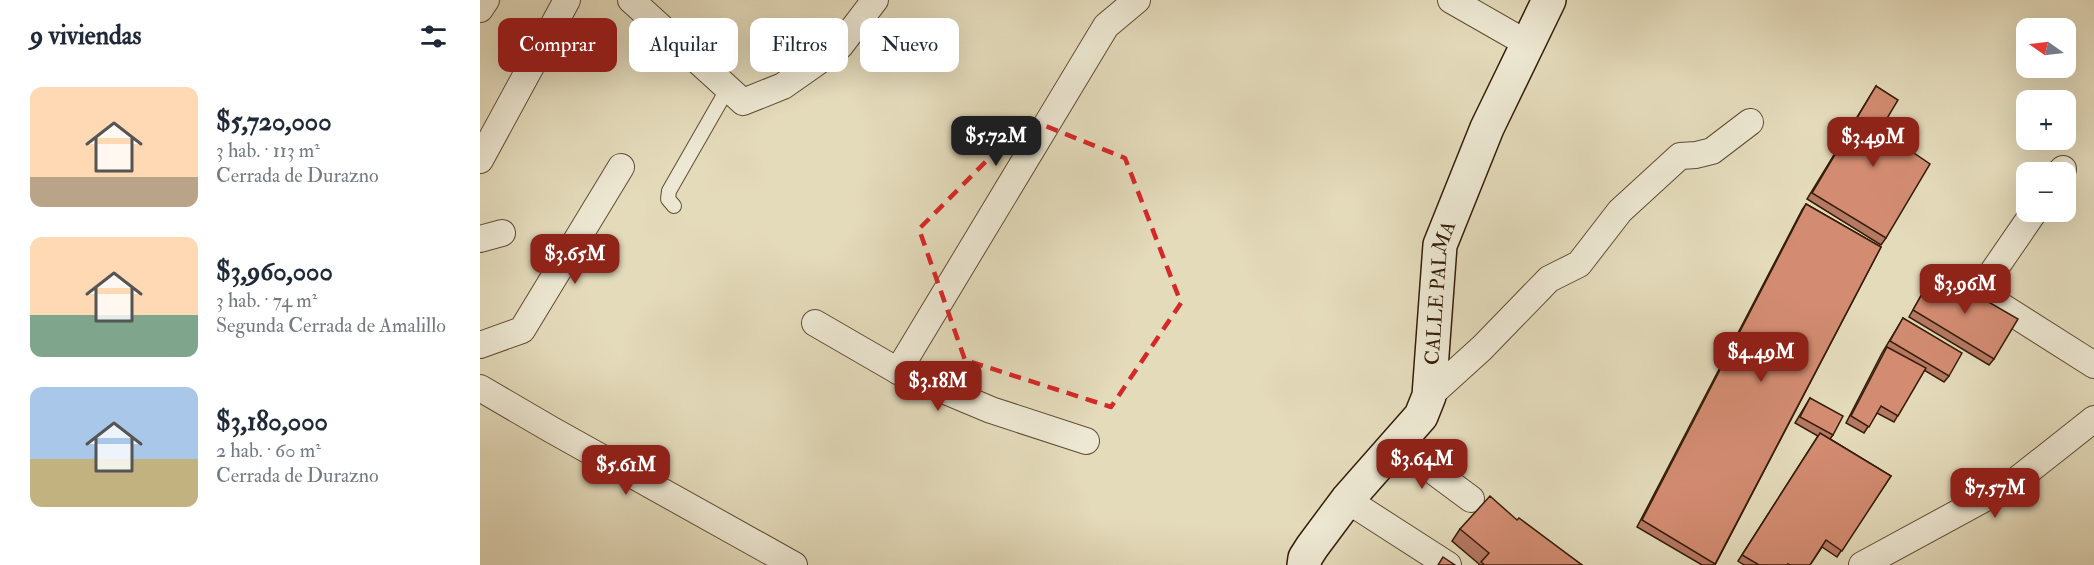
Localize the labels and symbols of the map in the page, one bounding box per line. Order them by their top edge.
north arrow [2016,18,2076,78]
pin: $5.72M [947,116,1045,167]
pin: $3.49M [1824,117,1922,168]
street label: CALLE PALMA [1419,217,1462,366]
pin: $3.65M [526,234,624,285]
pin: $3.96M [1916,264,2014,315]
pin: $4.49M [1712,332,1810,383]
pin: $3.18M [889,361,987,412]
pin: $3.64M [1373,439,1471,490]
pin: $5.61M [577,445,675,496]
pin: $7.57M [1946,468,2044,519]

